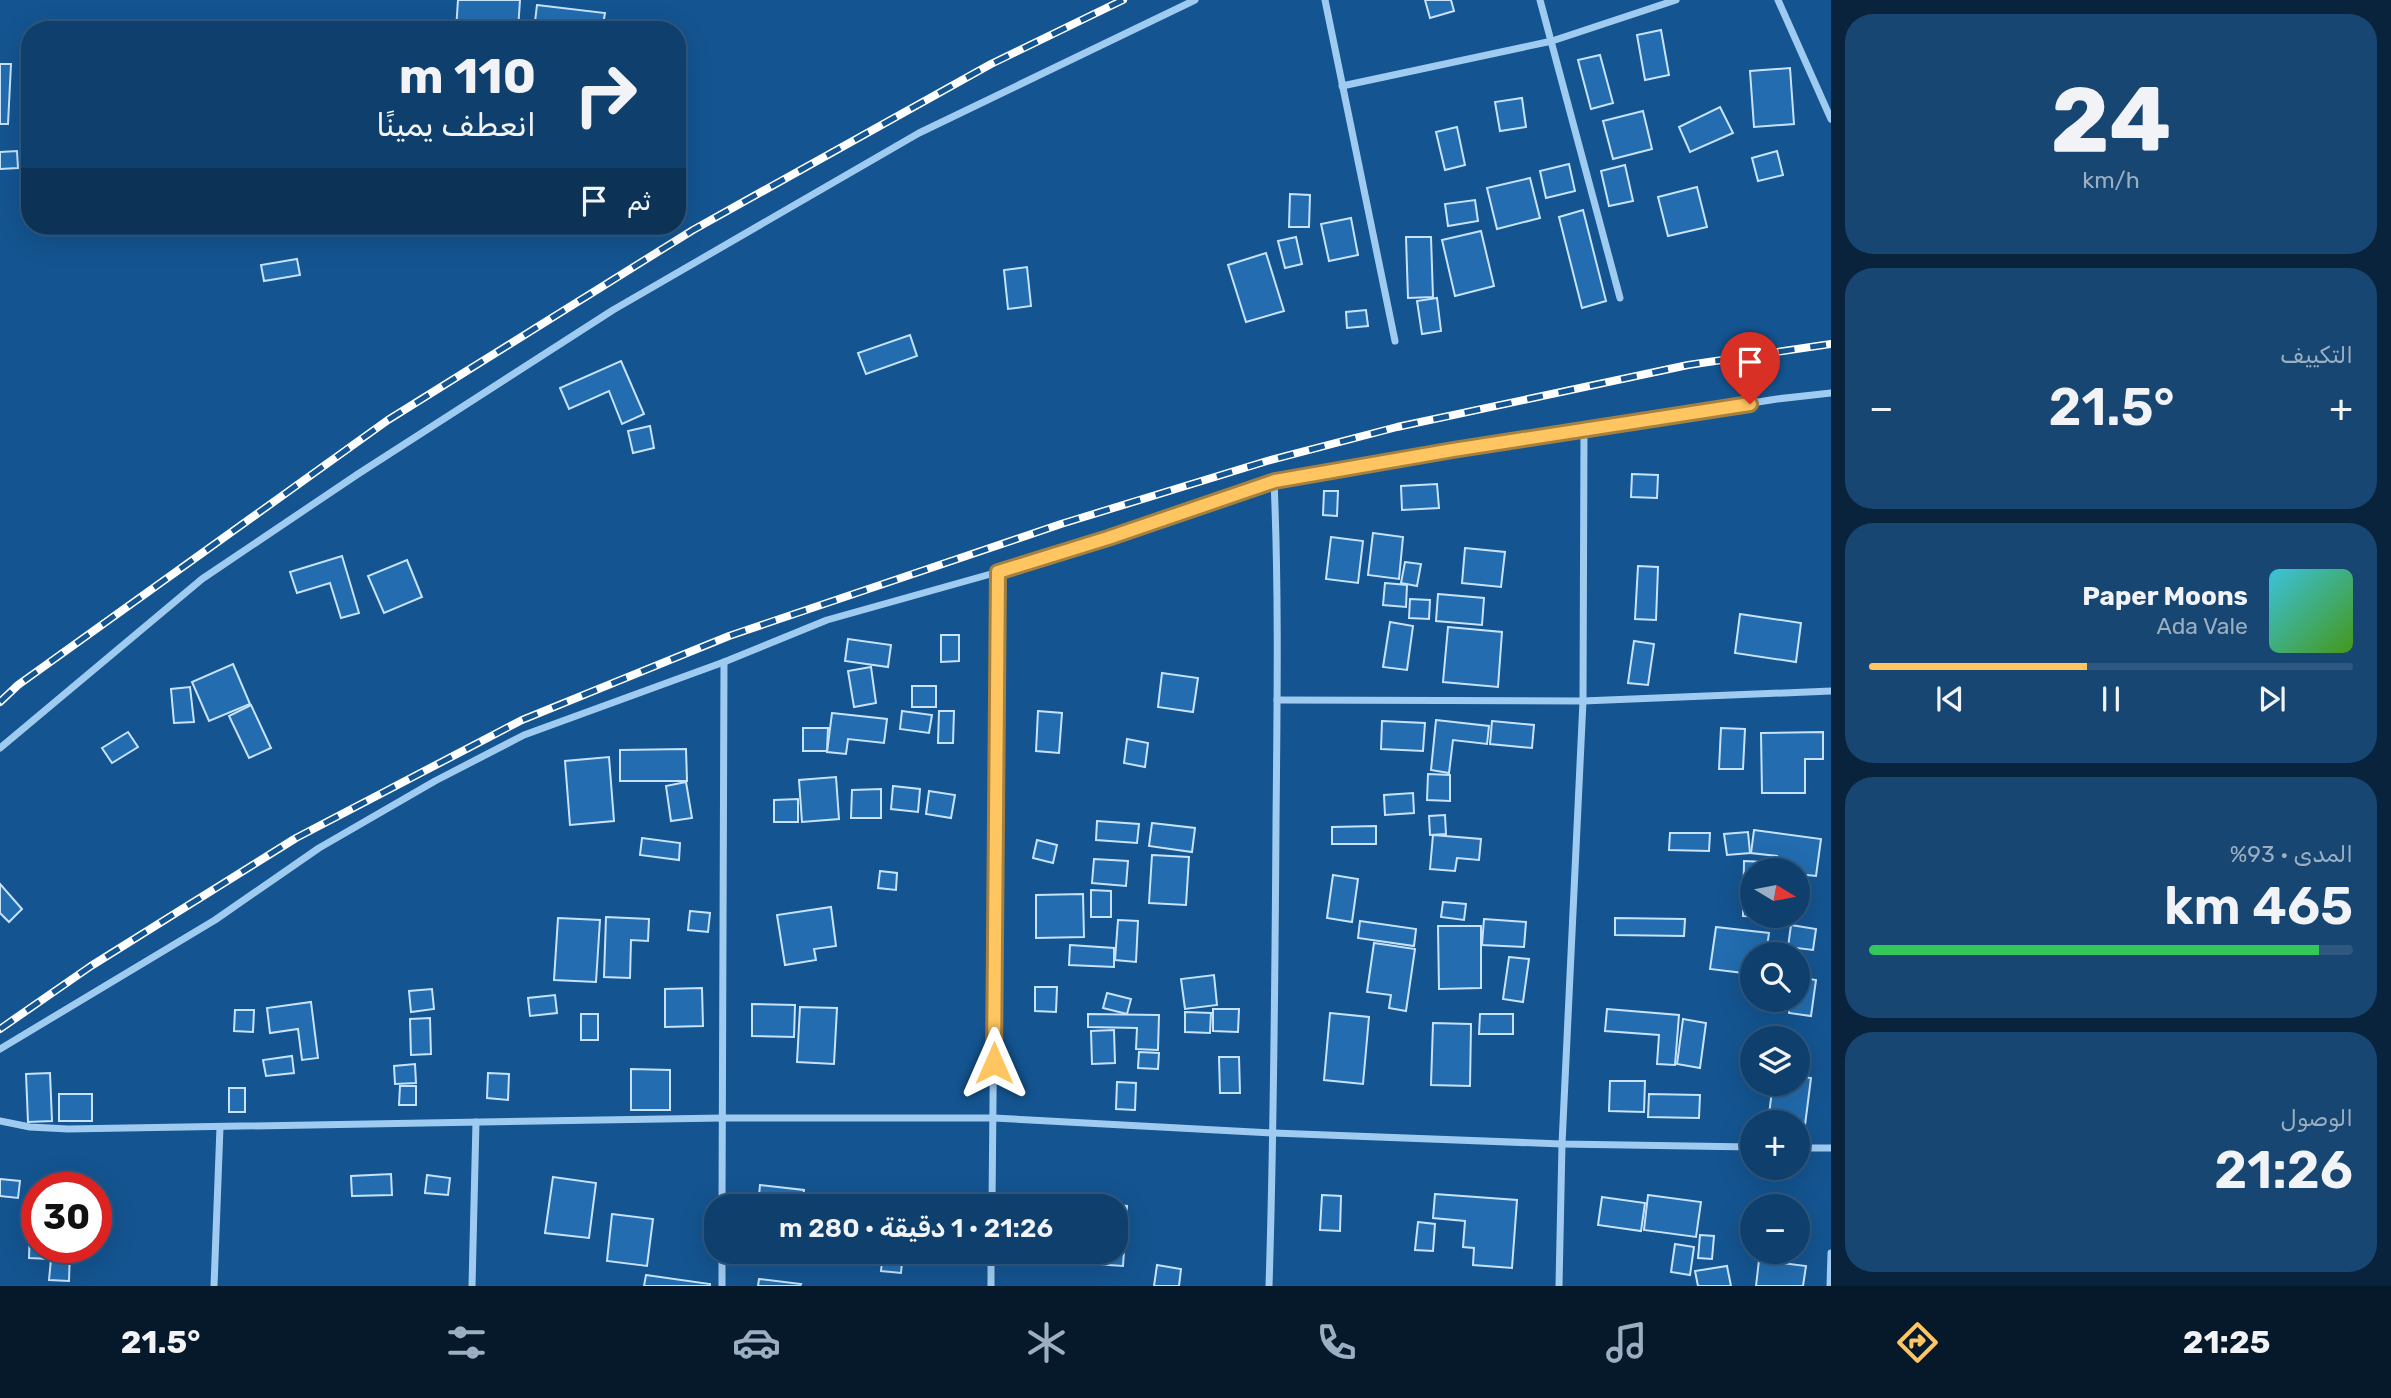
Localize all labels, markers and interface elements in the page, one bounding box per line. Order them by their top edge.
text: 110 m [399,47,536,105]
icon: right [560,49,651,140]
text: 24 [2051,66,2171,174]
text: انعطف يمينًا [376,106,536,144]
text: km/h [2082,166,2140,194]
icon: arrive [575,182,613,220]
text: ثم [627,186,651,217]
pin [1720,332,1780,404]
text: التكييف [2280,341,2353,369]
icon: arrive [1731,343,1769,381]
text: 21.5° [2048,376,2175,438]
text: − [1869,385,1894,431]
text: + [2329,385,2353,431]
text: Paper Moons [2082,581,2248,612]
text: Ada Vale [2156,612,2248,640]
icon: previous [1931,680,1969,718]
icon: pause [2092,680,2130,718]
icon: next [2253,680,2291,718]
text: المدى · 93% [2230,840,2353,868]
north arrow [1740,858,1810,928]
map controls [1740,858,1810,1264]
text: 465 km [2164,875,2353,937]
button: search [1740,942,1810,1012]
position arrow [957,1026,1031,1100]
button: layers [1740,1026,1810,1096]
text: الوصول [2281,1104,2353,1132]
button: + [1740,1110,1810,1180]
text: 21:26 [2214,1139,2353,1201]
speed limit sign: 30 [21,1172,112,1263]
button: − [1740,1194,1810,1264]
text: 21:26 · 1 دقيقة · 280 m [779,1213,1053,1244]
icon: filters [442,1318,491,1367]
icon: car [732,1318,781,1367]
icon: climate [1022,1318,1071,1367]
icon: phone [1312,1318,1361,1367]
icon: music [1602,1318,1651,1367]
icon: directions [1893,1318,1942,1367]
text: 21.5° [121,1323,200,1361]
text: 21:25 [2183,1323,2270,1361]

